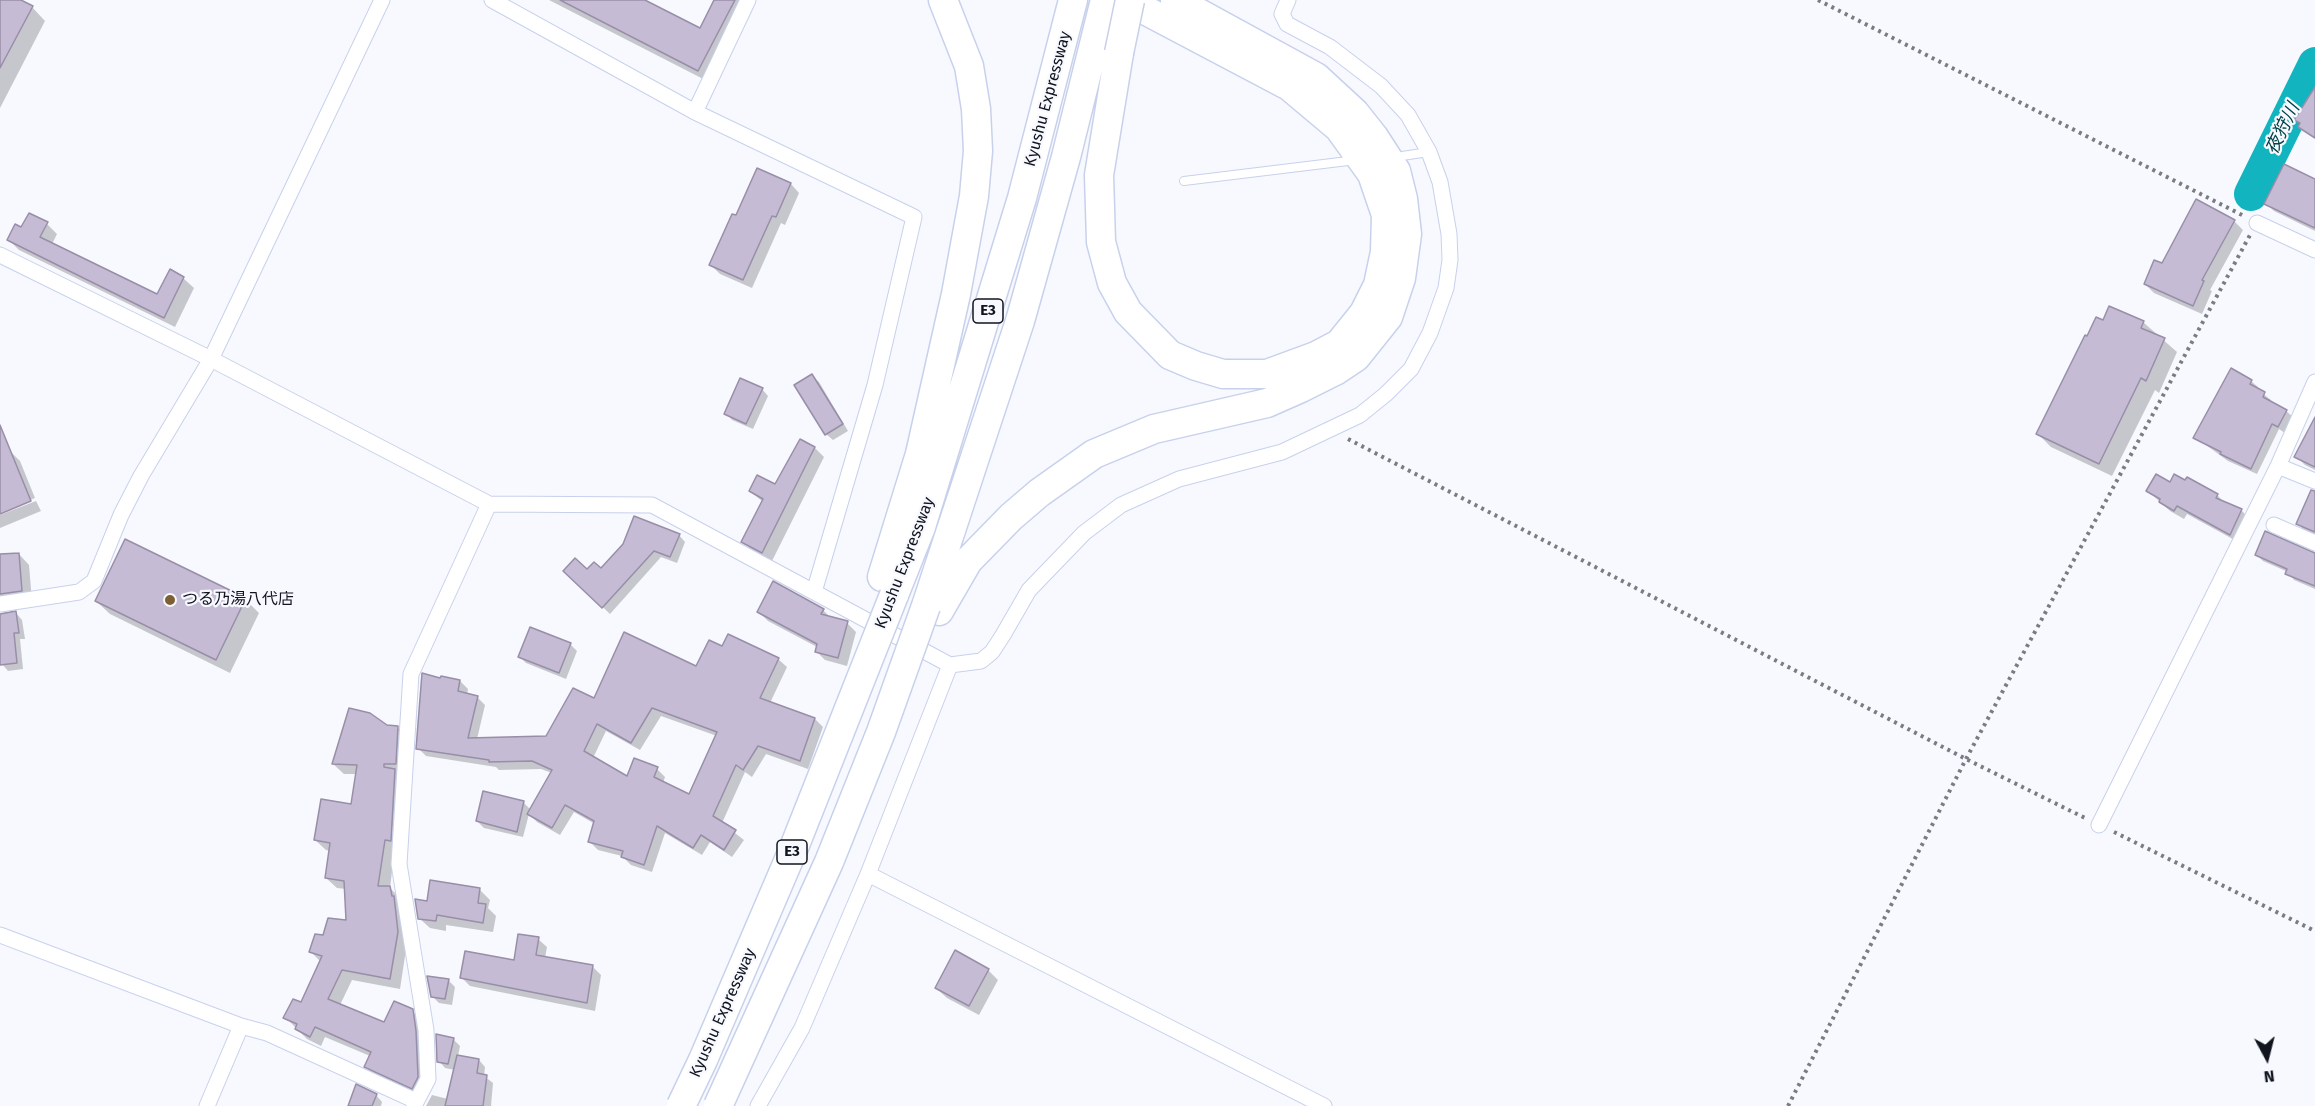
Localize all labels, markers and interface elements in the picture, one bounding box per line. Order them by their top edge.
street label: Kyushu Expressway [1021,29,1075,169]
water label: 夜狩川 [2261,100,2305,158]
road number: E3 [973,299,1003,323]
street label: Kyushu Expressway [871,494,939,632]
place label: つる乃湯八代店 [182,590,294,610]
marker: つる乃湯八代店 [163,593,177,607]
road number: E3 [777,840,807,864]
street label: Kyushu Expressway [686,945,760,1081]
north arrow [2237,1028,2297,1088]
text: N [2263,1066,2276,1086]

